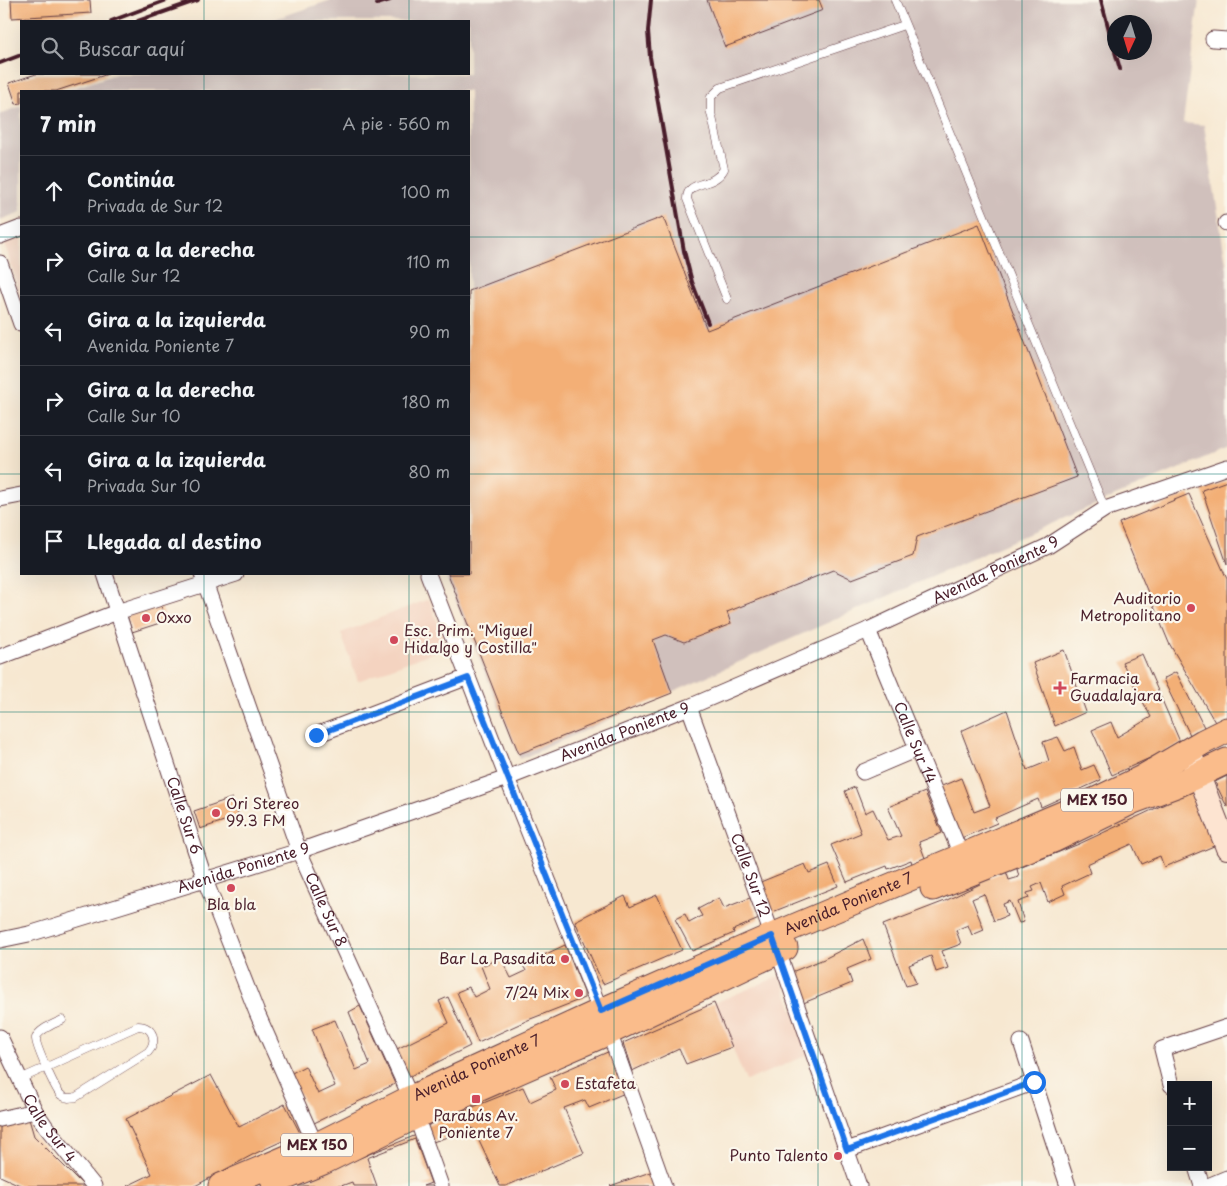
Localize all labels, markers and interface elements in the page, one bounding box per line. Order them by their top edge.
north arrow [1107,15,1152,60]
search box [20,20,470,75]
icon: search [38,34,66,62]
text: Buscar aquí [78,34,185,62]
text: 7 min [40,107,96,139]
text: A pie · 560 m [343,111,450,135]
text: Continúa [87,165,175,193]
icon: ahead [40,177,68,205]
text: 100 m [401,179,450,203]
text: Privada de Sur 12 [87,193,223,217]
text: Gira a la derecha [87,235,255,263]
icon: right [40,247,68,275]
text: 110 m [407,249,450,273]
text: Calle Sur 12 [87,263,181,287]
text: Gira a la izquierda [87,305,266,333]
icon: left [40,317,68,345]
text: 90 m [409,319,450,343]
text: Avenida Poniente 7 [87,333,234,357]
text: Gira a la derecha [87,375,255,403]
icon: right [40,387,68,415]
text: 180 m [402,389,450,413]
text: Calle Sur 10 [87,403,180,427]
text: Gira a la izquierda [87,445,266,473]
icon: left [40,457,68,485]
text: 80 m [408,459,450,483]
text: Privada Sur 10 [87,473,200,497]
icon: arrive [40,527,68,555]
text: Llegada al destino [87,527,261,555]
street label: Avenida Poniente 9 [928,529,1063,608]
place label: Auditorio Metropolitano [1080,586,1181,626]
marker: Auditorio Metropolitano [1185,602,1197,614]
place label: Oxxo [156,605,192,628]
marker: Oxxo [140,612,152,624]
place label: Esc. Prim. "Miguel Hidalgo y Costilla" [404,618,537,658]
marker: Esc. Prim. "Miguel Hidalgo y Costilla" [388,634,400,646]
place label: Farmacia Guadalajara [1070,666,1163,706]
marker: Farmacia Guadalajara [1054,682,1066,694]
street label: Avenida Poniente 9 [556,695,693,766]
street label: Calle Sur 14 [889,698,943,787]
route end [305,724,328,747]
street label: Calle Sur 6 [162,773,209,857]
road number: MEX 150 [1061,788,1133,812]
place label: Ori Stereo 99.3 FM [226,791,299,831]
marker: Ori Stereo 99.3 FM [210,807,222,819]
street label: Calle Sur 12 [726,829,778,920]
street label: Avenida Poniente 9 [174,835,312,898]
street label: Avenida Poniente 7 [780,865,916,940]
street label: Calle Sur 8 [300,868,354,950]
marker: Bla bla [225,882,237,894]
place label: Bla bla [206,892,256,915]
place label: Bar La Pasadita [439,946,556,969]
marker: Bar La Pasadita [559,953,571,965]
place label: 7/24 Mix [505,980,569,1003]
marker: 7/24 Mix [573,987,585,999]
street label: Avenida Poniente 7 [409,1027,544,1106]
place label: Estafeta [575,1071,636,1094]
route start [1023,1071,1046,1094]
marker: Estafeta [559,1078,571,1090]
map controls [1167,1081,1212,1171]
button: + [1167,1081,1212,1126]
street label: Calle Sur 4 [18,1089,83,1167]
marker: Parabús Av. Poniente 7 [470,1093,482,1105]
place label: Parabús Av. Poniente 7 [433,1103,519,1143]
button: − [1167,1126,1212,1171]
road number: MEX 150 [281,1134,353,1156]
place label: Punto Talento [729,1143,828,1166]
marker: Punto Talento [832,1150,844,1162]

